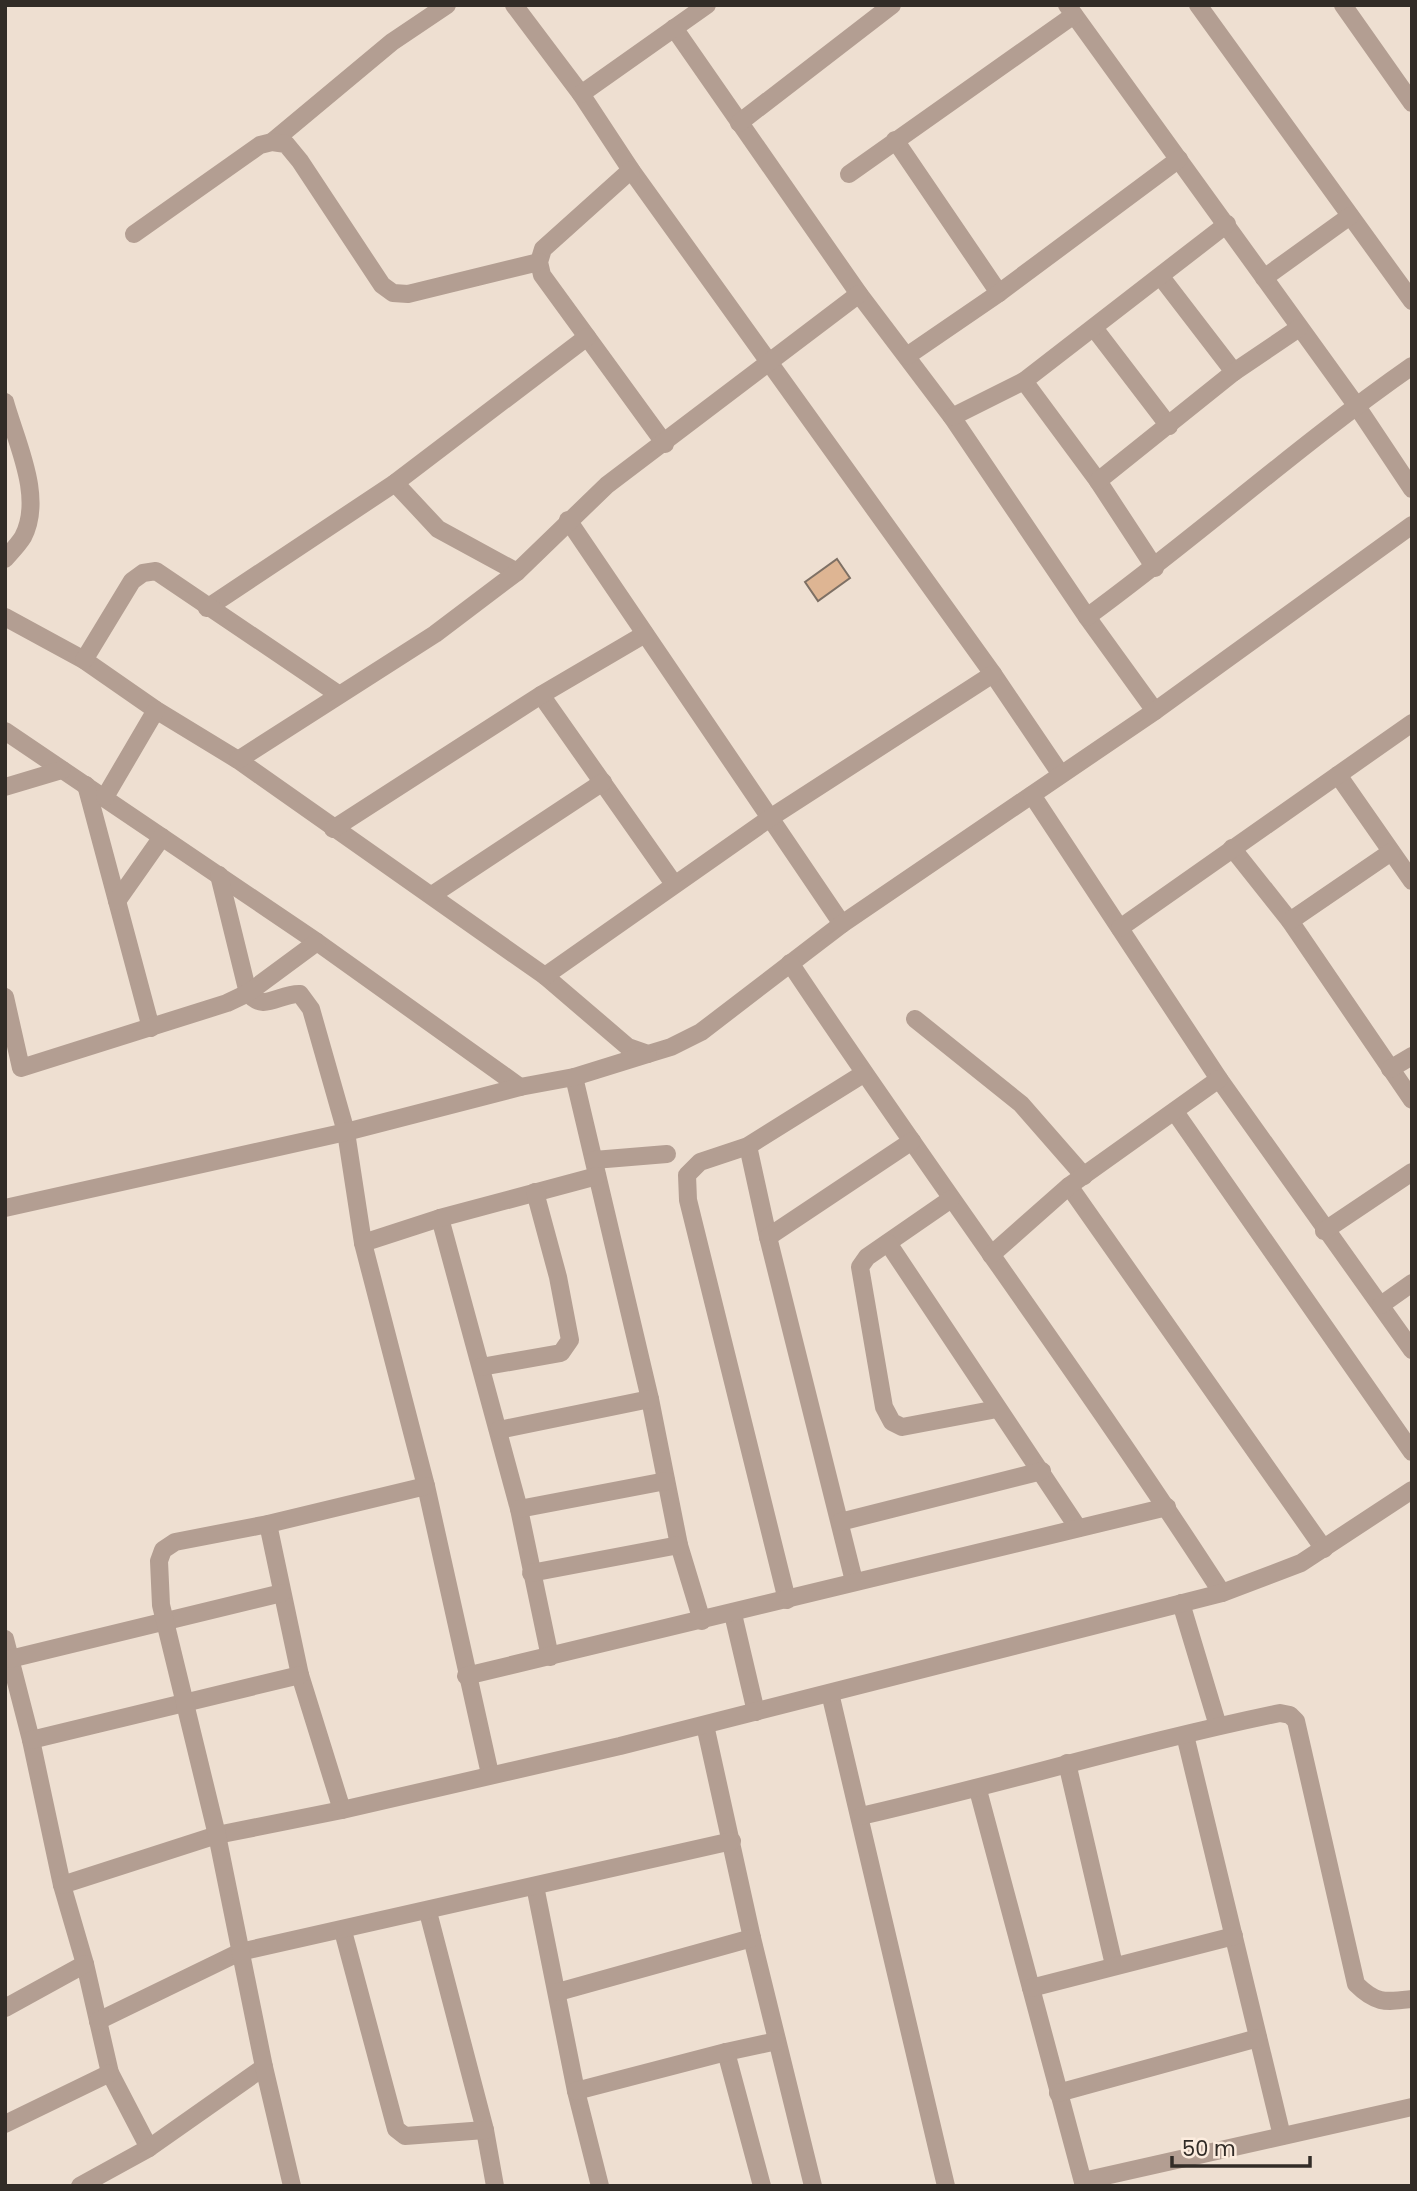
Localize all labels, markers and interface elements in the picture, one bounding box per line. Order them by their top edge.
scale bar [1172,2124,1310,2168]
text: 50 m [1182,2134,1236,2163]

